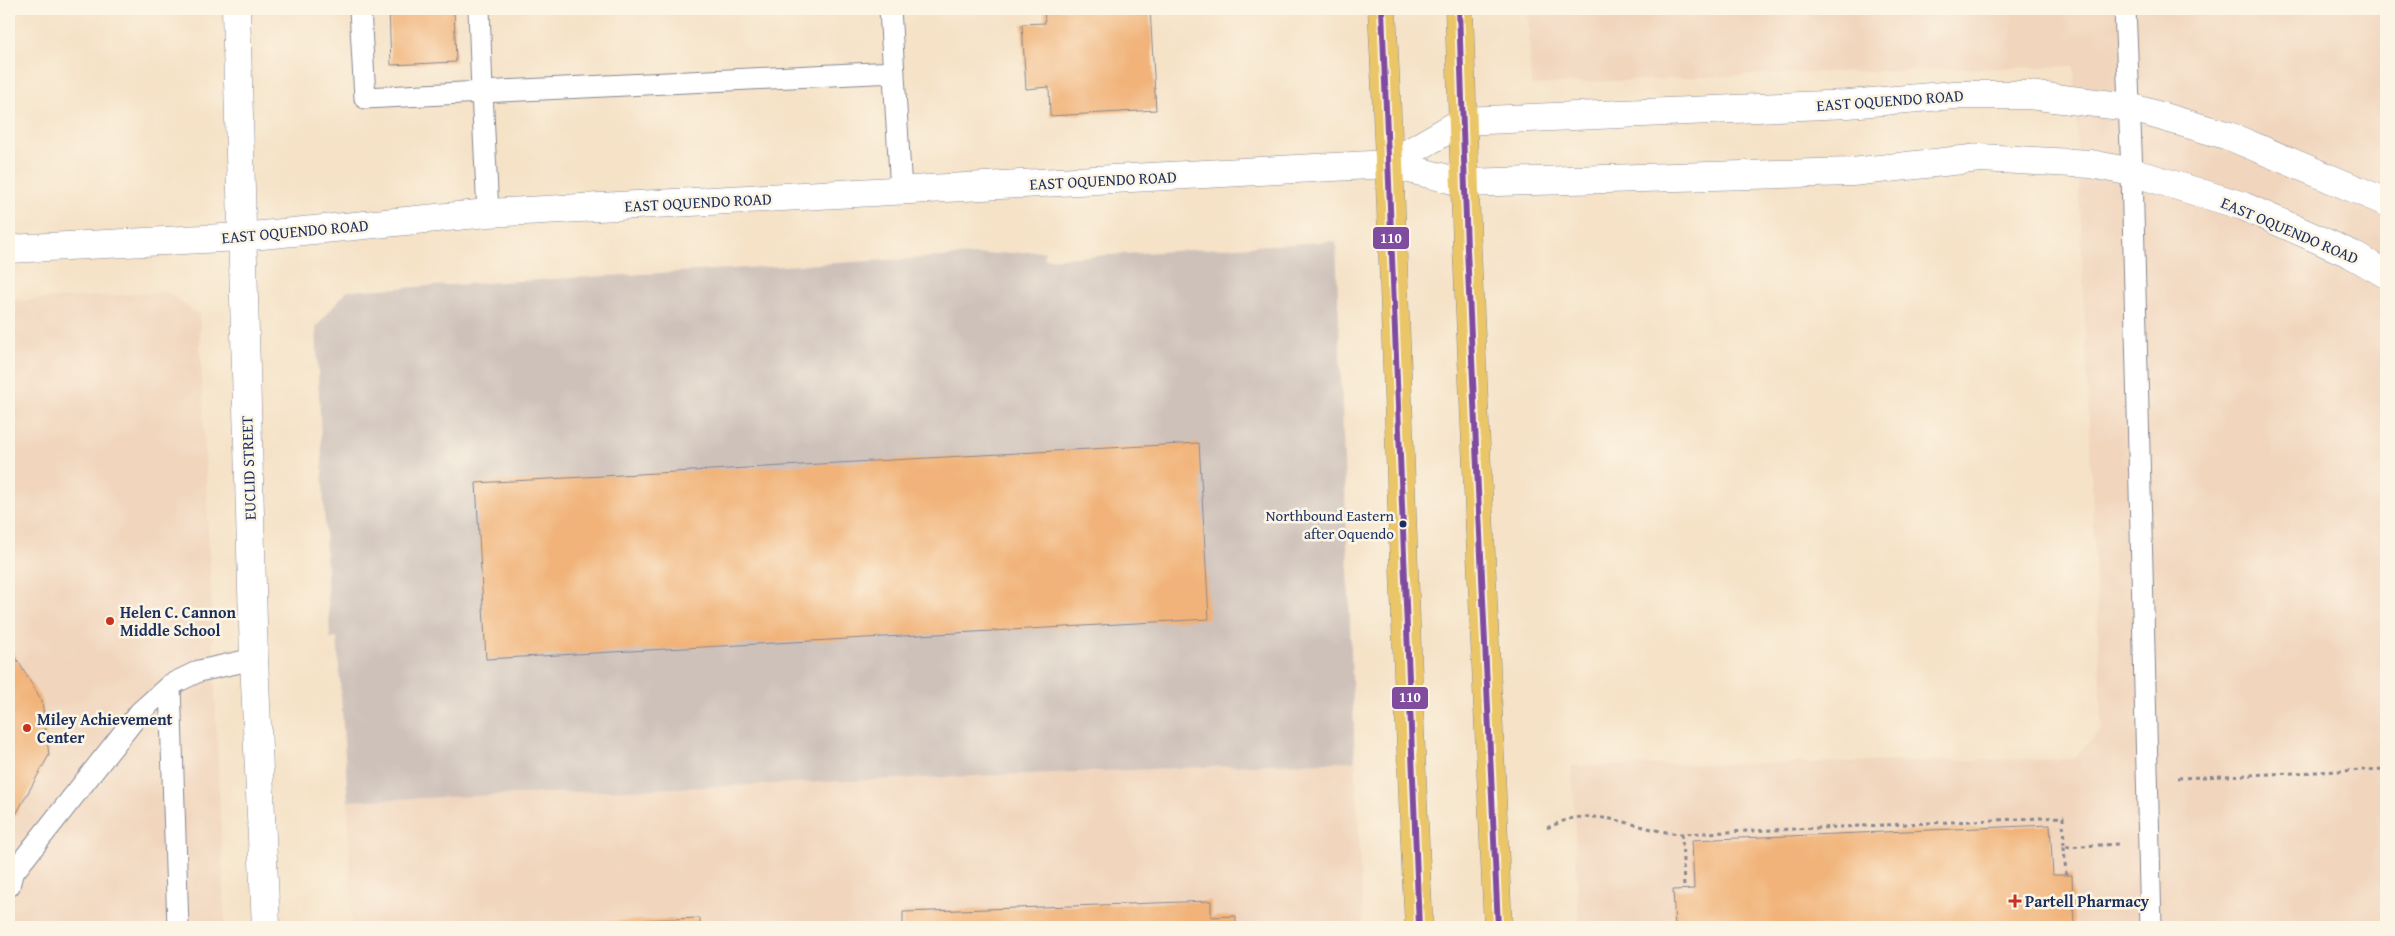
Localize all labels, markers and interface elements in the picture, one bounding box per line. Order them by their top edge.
street label: EAST OQUENDO ROAD [1816,83,1965,117]
street label: EAST OQUENDO ROAD [1029,164,1178,196]
street label: EAST OQUENDO ROAD [624,186,773,218]
street label: EAST OQUENDO ROAD [2217,190,2363,270]
street label: EAST OQUENDO ROAD [220,213,370,249]
line badge: 110 [1372,226,1410,250]
text: 110 [1380,228,1402,248]
street label: EUCLID STREET [234,415,262,521]
place label: Northbound Eastern after Oquendo [1266,505,1395,544]
marker: Northbound Eastern after Oquendo [1398,519,1408,529]
place label: Helen C. Cannon Middle School [120,600,237,642]
marker: Helen C. Cannon Middle School [104,615,116,627]
line badge: 110 [1391,686,1429,710]
text: 110 [1399,687,1421,707]
place label: Miley Achievement Center [37,707,173,749]
marker: Miley Achievement Center [21,722,33,734]
place label: Partell Pharmacy [2025,889,2150,913]
marker: Partell Pharmacy [2009,895,2021,907]

